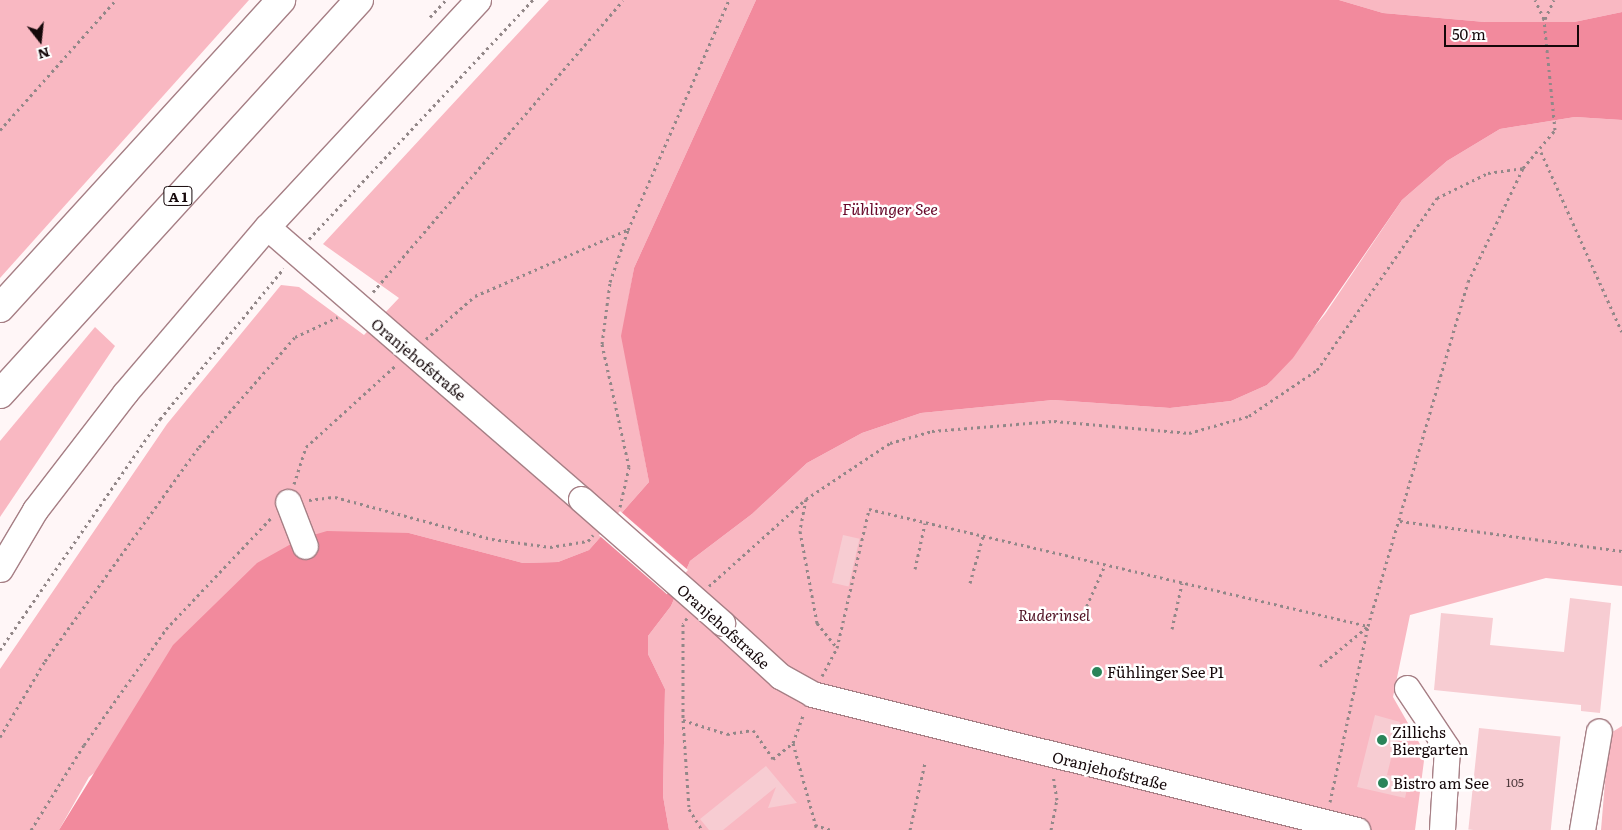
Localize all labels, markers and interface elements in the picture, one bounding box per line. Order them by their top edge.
north arrow [15,15,65,65]
scale bar [1447,15,1582,47]
text: 50 m [1452,22,1486,45]
text: N [36,43,53,66]
road number: A 1 [163,185,193,208]
water label: Fühlinger See [842,198,938,218]
street label: Oranjehofstraße [368,314,470,404]
street label: Oranjehofstraße [674,580,774,672]
park label: Ruderinsel [1018,606,1090,624]
place label: Fühlinger See P1 [1107,663,1224,681]
marker: Fühlinger See P1 [1091,666,1103,678]
place label: Zillichs Biergarten [1392,722,1468,757]
marker: Zillichs Biergarten [1376,734,1388,746]
street label: Oranjehofstraße [1051,747,1169,793]
place label: Bistro am See [1393,774,1489,792]
house number: 105 [1506,776,1524,790]
marker: Bistro am See [1377,777,1389,789]

